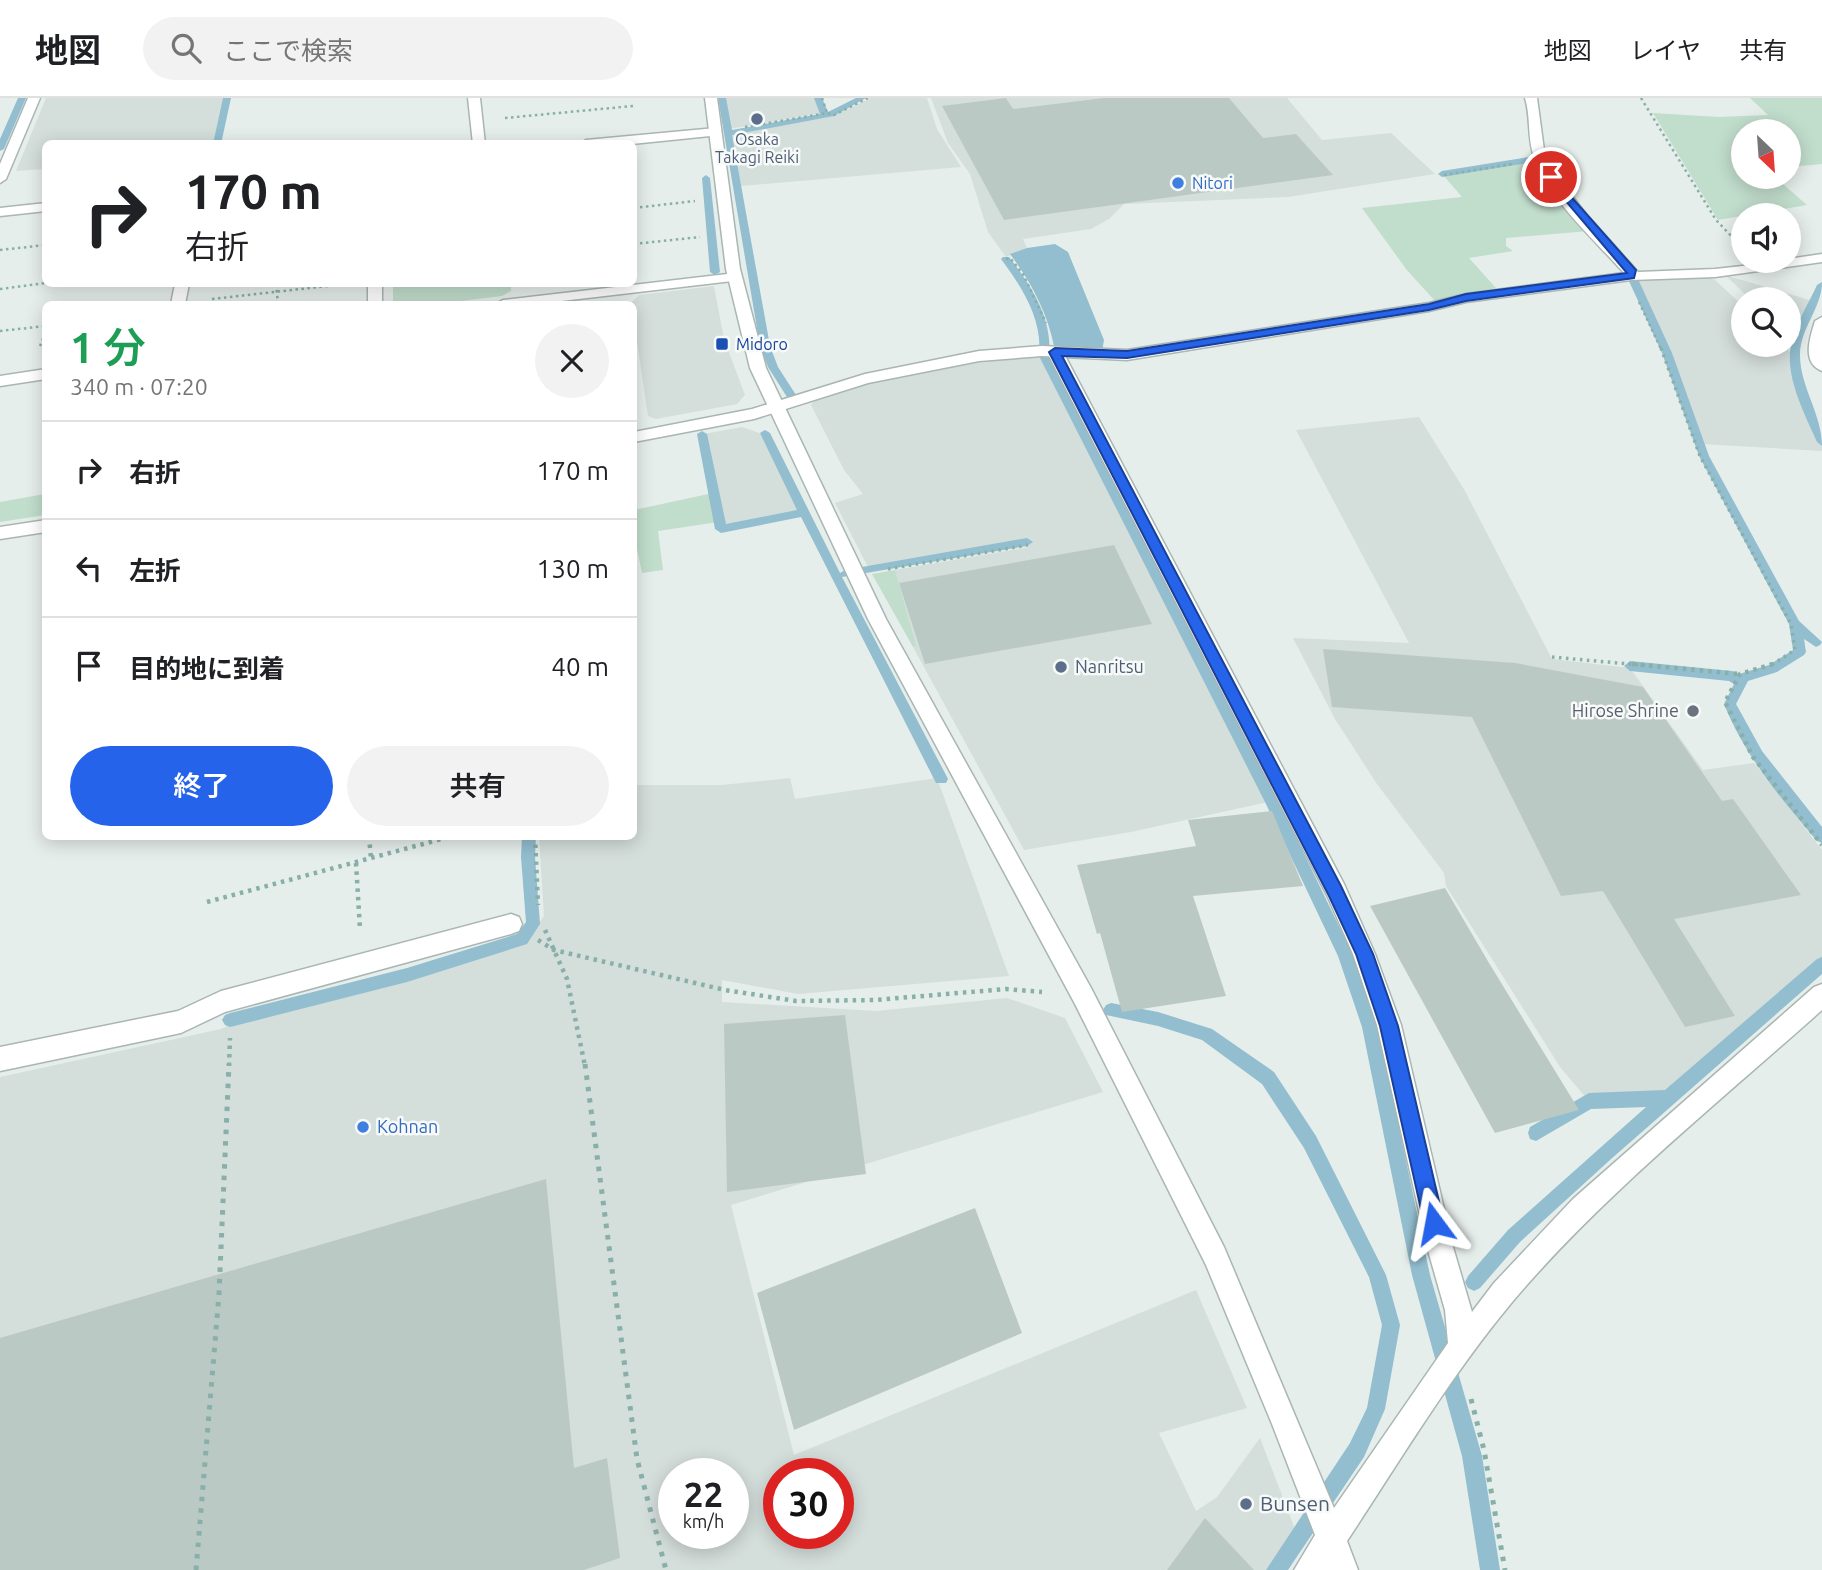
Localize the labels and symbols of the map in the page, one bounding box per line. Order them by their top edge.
marker: Osaka Takagi Reiki [749,111,765,127]
north arrow [1731,119,1801,189]
place label: Osaka Takagi Reiki [715,130,799,166]
pin [1521,147,1581,207]
place label: Nitori [1192,174,1233,192]
marker: Nitori [1170,175,1186,191]
place label: Midoro [736,335,788,353]
marker: Midoro [714,336,730,352]
place label: Nanritsu [1075,656,1144,676]
marker: Nanritsu [1053,659,1069,675]
place label: Hirose Shrine [1572,700,1679,720]
marker: Hirose Shrine [1685,703,1701,719]
place label: Kohnan [377,1116,438,1136]
marker: Kohnan [355,1119,371,1135]
position arrow [1397,1186,1471,1260]
speed limit sign: 30 [763,1458,854,1549]
place label: Bunsen [1260,1491,1330,1515]
marker: Bunsen [1238,1496,1254,1512]

